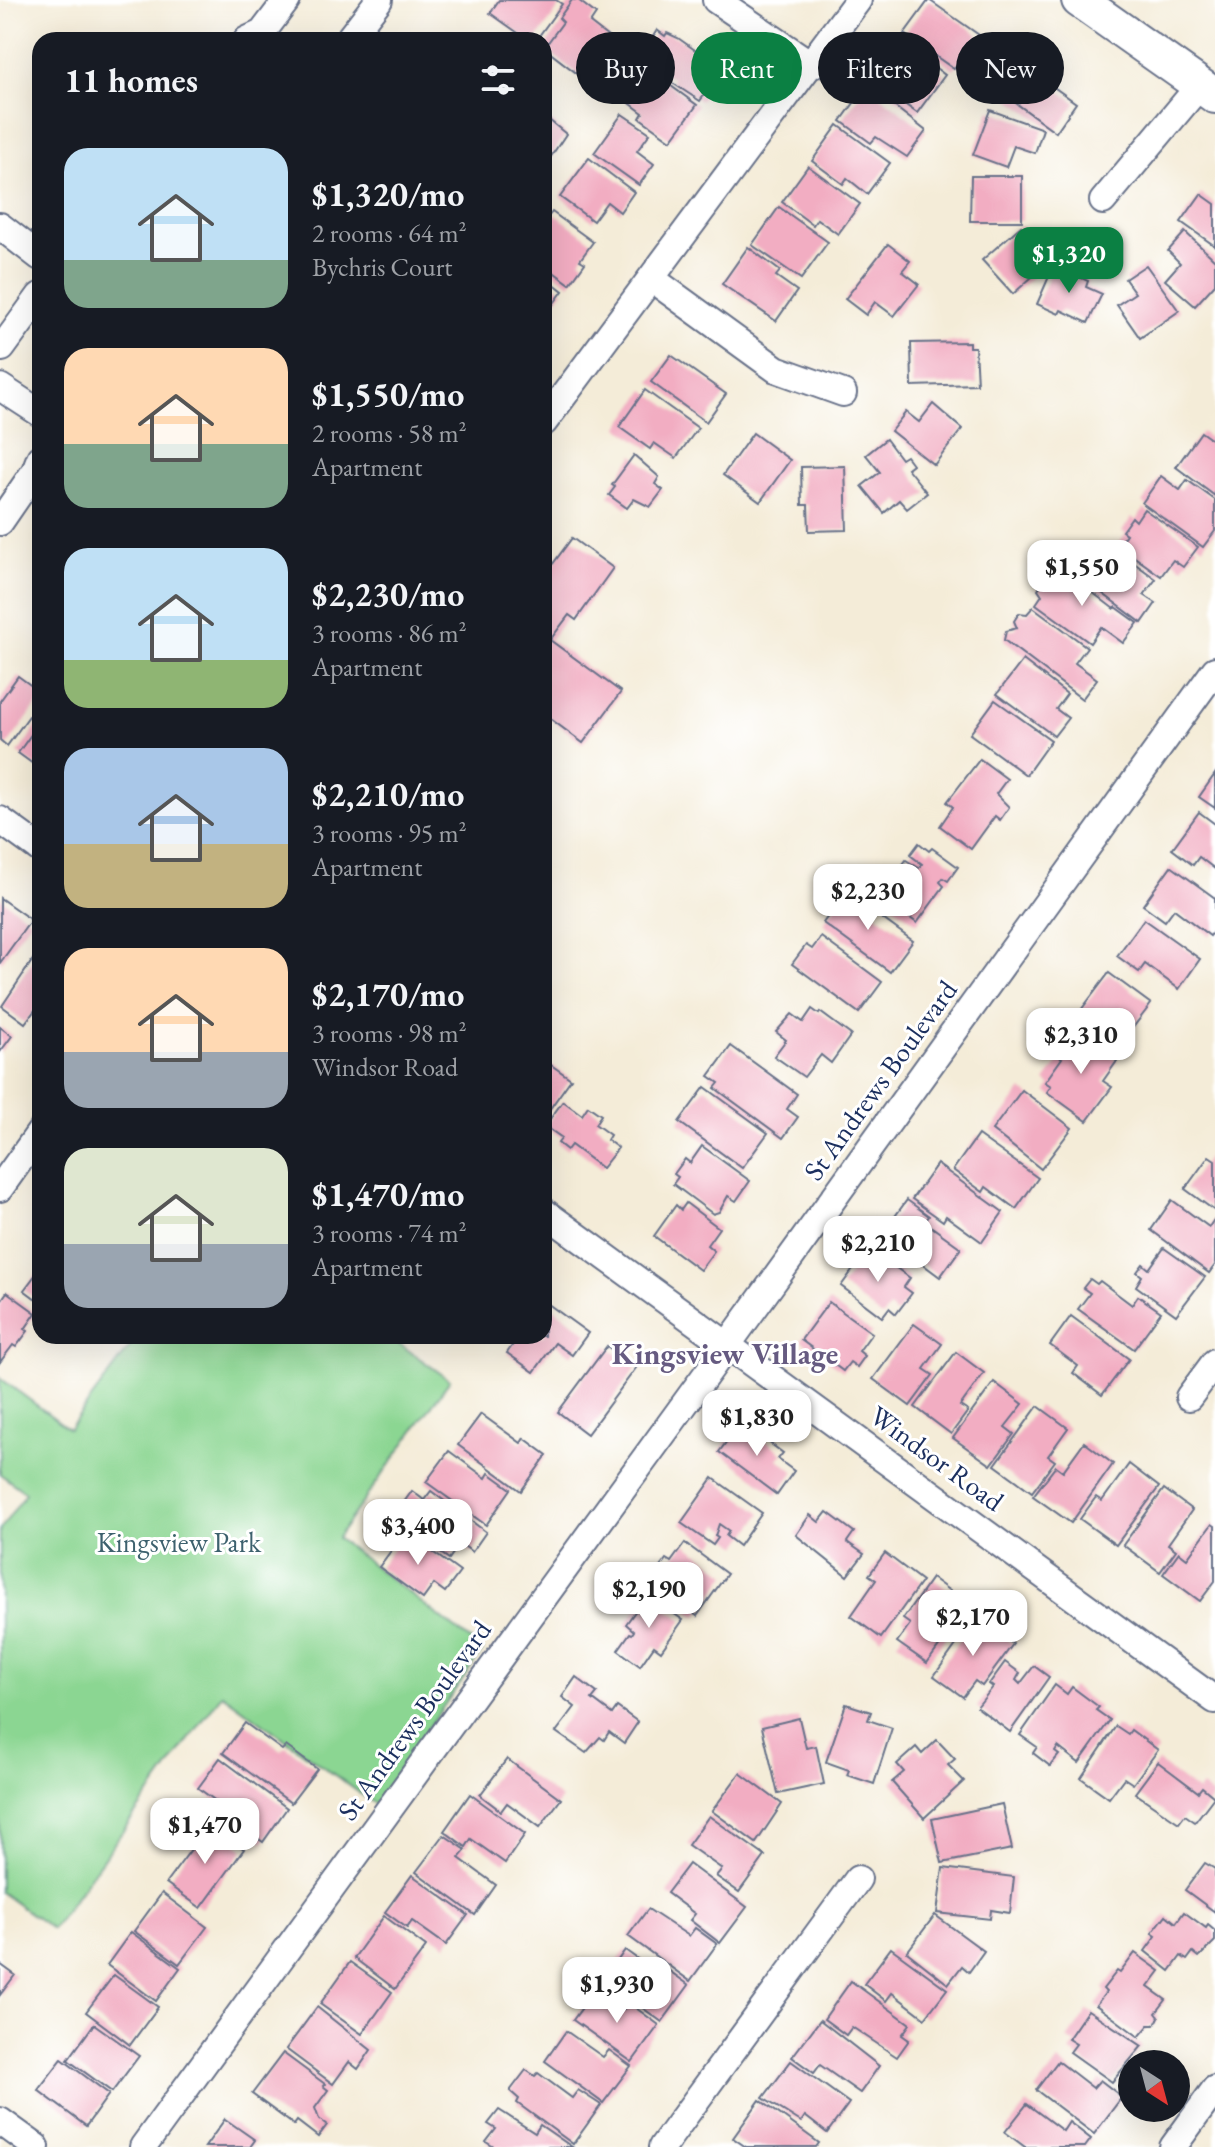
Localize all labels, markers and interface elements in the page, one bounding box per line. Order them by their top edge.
chip: Buy [576,32,675,104]
chip: Rent [691,32,802,104]
chip: Filters [818,32,940,104]
chip: New [956,32,1064,104]
text: 11 homes [64,58,198,102]
icon: filters [476,58,520,102]
text: $1,320/mo [312,172,464,216]
icon: home [128,180,224,276]
text: 2 rooms · 64 m² [312,216,467,250]
pin: $1,320 [1004,227,1134,295]
text: $1,320 [1032,236,1106,270]
text: Bychris Court [312,250,453,284]
text: $1,550/mo [312,372,464,416]
icon: home [128,380,224,476]
text: 2 rooms · 58 m² [312,416,467,450]
text: Apartment [312,450,422,484]
pin: $1,550 [1017,540,1147,608]
text: $1,550 [1045,549,1119,583]
text: $2,230/mo [312,572,464,616]
icon: home [128,580,224,676]
text: 3 rooms · 86 m² [312,616,467,650]
text: Apartment [312,650,422,684]
text: $2,210/mo [312,772,464,816]
icon: home [128,780,224,876]
text: 3 rooms · 95 m² [312,816,467,850]
text: Apartment [312,850,422,884]
pin: $2,230 [803,864,933,932]
text: $2,230 [831,873,905,907]
text: $2,170/mo [312,972,464,1016]
street label: St Andrews Boulevard [795,972,965,1187]
icon: home [128,980,224,1076]
pin: $2,310 [1016,1008,1146,1076]
text: 3 rooms · 98 m² [312,1016,467,1050]
text: $2,310 [1044,1017,1118,1051]
text: Windsor Road [312,1050,458,1084]
text: $1,470/mo [312,1172,464,1216]
icon: home [128,1180,224,1276]
text: 3 rooms · 74 m² [312,1216,467,1250]
pin: $2,210 [813,1216,943,1284]
text: $2,210 [841,1225,915,1259]
text: Apartment [312,1250,422,1284]
district label: Kingsview Village [612,1334,838,1373]
pin: $1,830 [692,1390,822,1458]
street label: Windsor Road [863,1397,1012,1519]
text: $1,830 [720,1399,794,1433]
pin: $3,400 [353,1499,483,1567]
text: $3,400 [381,1508,455,1542]
park label: Kingsview Park [97,1524,262,1560]
pin: $2,190 [584,1562,714,1630]
text: $2,190 [612,1571,686,1605]
pin: $2,170 [908,1590,1038,1658]
text: $2,170 [936,1599,1010,1633]
street label: St Andrews Boulevard [329,1612,499,1827]
pin: $1,470 [140,1798,270,1866]
text: $1,470 [168,1807,242,1841]
pin: $1,930 [552,1957,682,2025]
text: $1,930 [580,1966,654,2000]
north arrow [1118,2050,1190,2122]
map controls [1118,2050,1190,2122]

